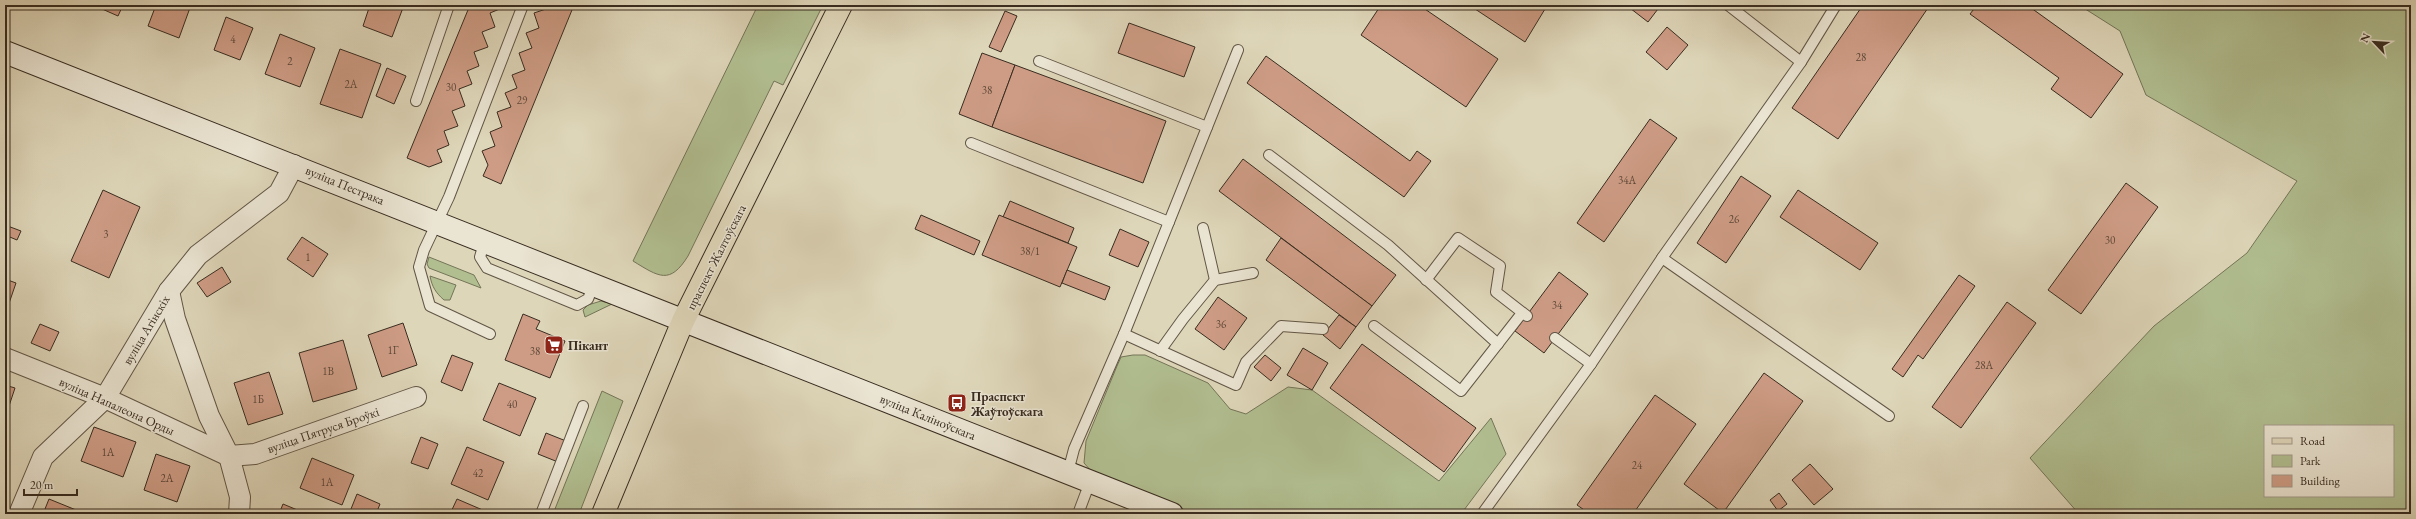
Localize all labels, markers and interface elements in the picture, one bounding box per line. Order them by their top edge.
north arrow [2354,22,2394,62]
text: N [2357,31,2373,45]
house number: 4 [230,32,236,46]
house number: 28 [1856,50,1866,64]
house number: 2 [287,54,293,68]
house number: 2А [345,77,358,91]
house number: 30 [446,80,456,94]
house number: 38 [982,83,992,97]
house number: 29 [517,93,528,107]
street label: вуліца Пестрака [303,161,388,209]
house number: 34А [1618,173,1636,187]
street label: праспект Жалтоўскага [682,201,750,313]
house number: 26 [1729,212,1740,226]
house number: 3 [103,227,109,241]
house number: 30 [2105,233,2115,247]
house number: 38/1 [1020,244,1040,258]
house number: 1 [305,250,311,264]
street label: вуліца Агінскіх [119,292,174,368]
house number: 34 [1552,298,1563,312]
house number: 36 [1216,317,1227,331]
supermarket icon: Пікант [543,334,565,356]
place label: Пікант [568,337,608,354]
house number: 1Г [388,343,399,357]
house number: 38 [530,344,540,358]
house number: 28А [1975,358,1993,372]
house number: 1В [322,364,334,378]
street label: вуліца Напалеона Орды [57,373,177,439]
place label: Праспект Жаўтоўскага [970,388,1044,420]
street label: вуліца Каліноўскага [877,390,979,444]
house number: 1Б [252,392,264,406]
bus stop icon: Праспект Жаўтоўскага [946,392,968,414]
house number: 40 [507,397,517,411]
street label: вуліца Пятруся Броўкі [265,403,381,457]
legend [2264,425,2394,497]
text: Road [2300,433,2326,449]
house number: 1А [102,445,115,459]
text: Park [2300,453,2321,469]
house number: 24 [1632,458,1643,472]
house number: 42 [473,466,484,480]
scale bar [24,471,77,497]
house number: 2А [161,471,174,485]
text: Building [2300,473,2341,489]
house number: 1А [321,475,334,489]
text: 20 m [30,477,54,493]

